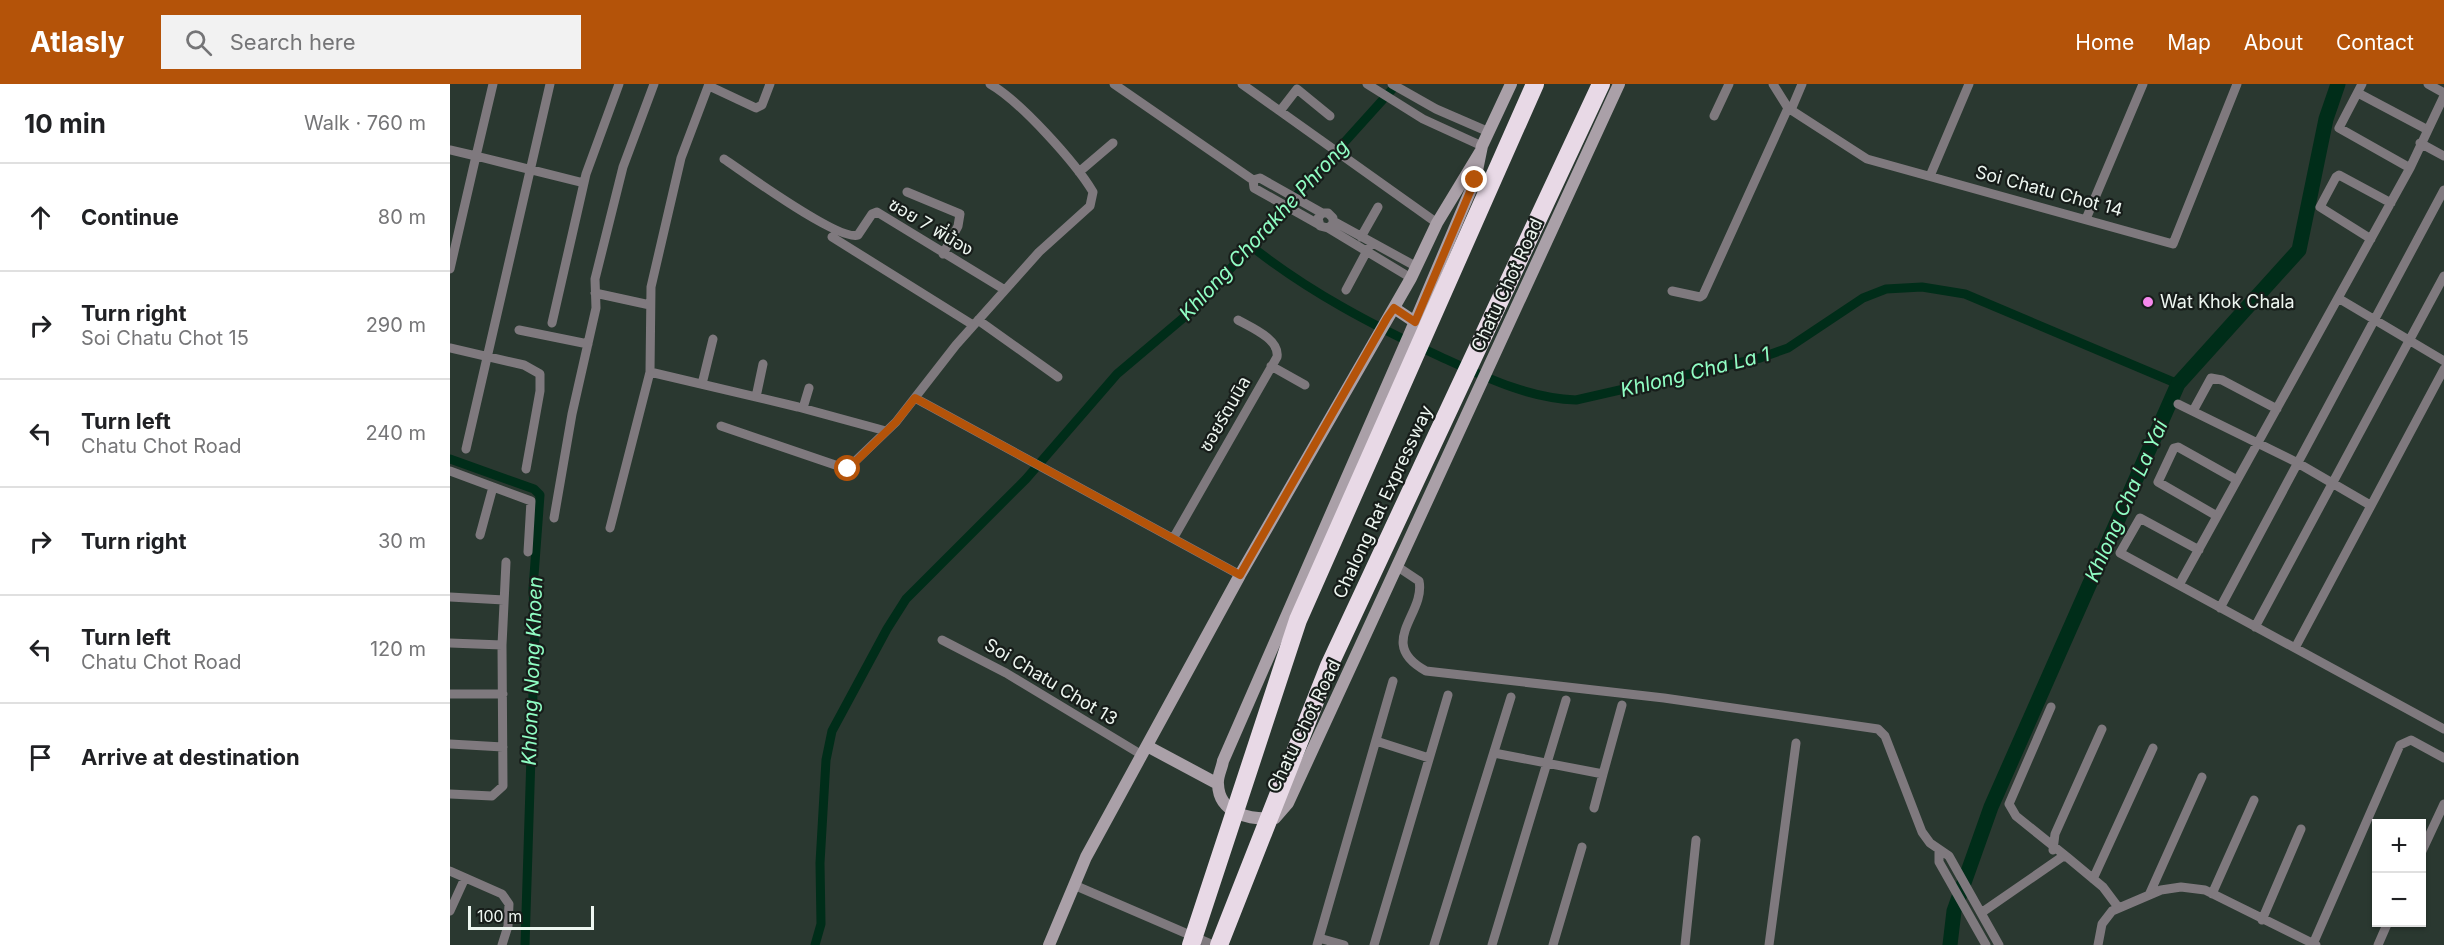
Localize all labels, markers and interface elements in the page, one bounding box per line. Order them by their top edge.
search box [161,15,581,69]
text: Atlasly [30,25,125,59]
icon: search [182,26,215,59]
text: Search here [230,29,356,55]
text: Home [2075,30,2134,55]
text: Map [2167,30,2211,55]
text: About [2244,30,2303,55]
text: Contact [2336,30,2414,55]
text: 10 min [24,108,106,139]
text: Walk · 760 m [304,111,426,135]
water label: Khlong Chorakhe Phrong [1174,135,1354,325]
street label: Soi Chatu Chot 14 [1973,161,2125,220]
route end [1461,166,1487,192]
street label: ซอย 7 พี่น้อง [885,191,978,260]
icon: ahead [24,201,57,234]
text: Continue [81,204,179,230]
text: 80 m [378,205,426,229]
street label: Chatu Chot Road [1467,215,1547,355]
place label: Wat Khok Chala [2160,291,2295,312]
marker: Wat Khok Chala [2141,295,2155,309]
text: Turn right [81,300,187,326]
icon: right [24,309,57,342]
text: 290 m [366,313,426,337]
text: Soi Chatu Chot 15 [81,326,249,350]
water label: Khlong Cha La 1 [1618,342,1772,402]
street label: ซอยรัตนนิล [1195,372,1255,455]
street label: Chalong Rat Expressway [1329,402,1437,602]
text: Turn left [81,408,171,434]
water label: Khlong Cha La Yai [2080,415,2173,586]
icon: left [24,417,57,450]
text: 240 m [365,421,426,445]
text: Chatu Chot Road [81,434,242,458]
route start [834,455,860,481]
icon: right [24,525,57,558]
text: Turn right [81,528,187,554]
text: 30 m [378,529,426,553]
water label: Khlong Nong Khoen [517,576,547,766]
text: Turn left [81,624,171,650]
icon: left [24,633,57,666]
street label: Soi Chatu Chot 13 [981,634,1121,730]
text: 120 m [370,637,426,661]
text: Chatu Chot Road [81,650,242,674]
street label: Chatu Chot Road [1262,656,1345,795]
icon: arrive [24,741,57,774]
text: Arrive at destination [81,744,300,770]
map controls [2372,819,2426,927]
button: + [2372,819,2426,873]
button: − [2372,873,2426,927]
scale bar [468,903,594,930]
text: 100 m [477,906,522,926]

